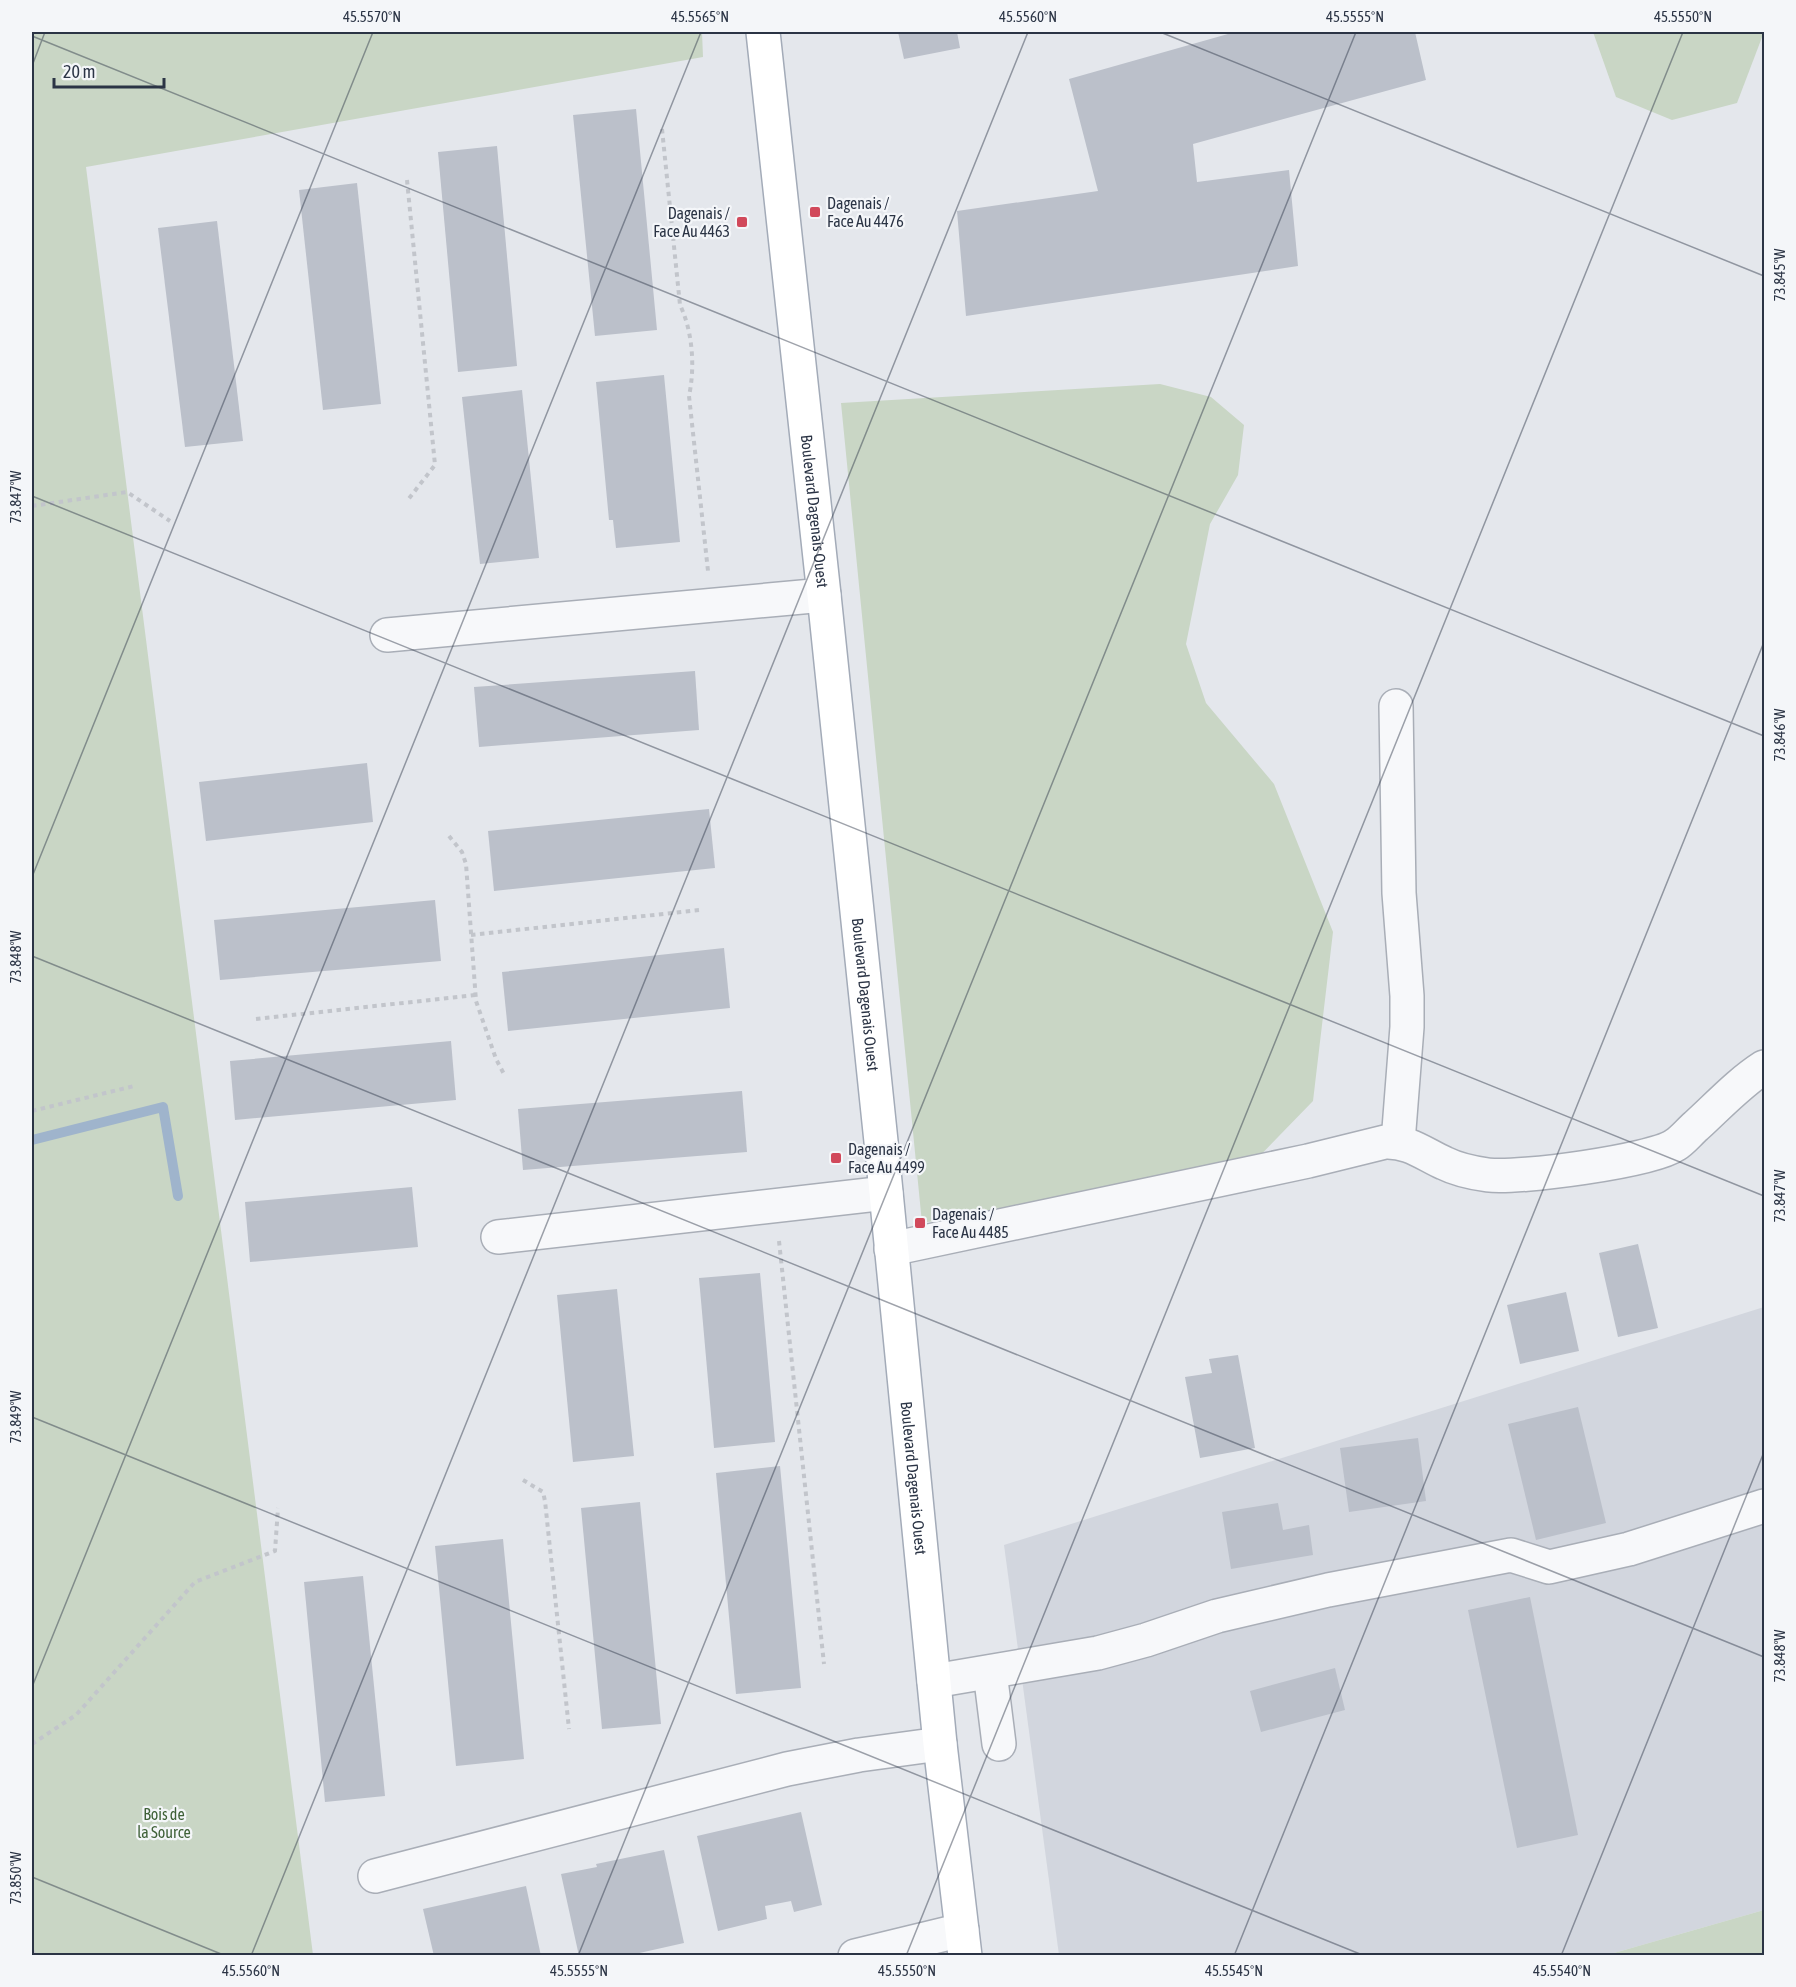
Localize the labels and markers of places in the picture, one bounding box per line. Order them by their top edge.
place label: Dagenais / Face Au 4476 [827,194,904,230]
place label: Dagenais / Face Au 4463 [653,204,731,240]
marker: Dagenais / Face Au 4476 [808,205,822,219]
marker: Dagenais / Face Au 4463 [735,215,749,229]
place label: Dagenais / Face Au 4499 [848,1140,925,1176]
marker: Dagenais / Face Au 4499 [829,1151,843,1165]
place label: Dagenais / Face Au 4485 [932,1205,1009,1241]
marker: Dagenais / Face Au 4485 [913,1216,927,1230]

